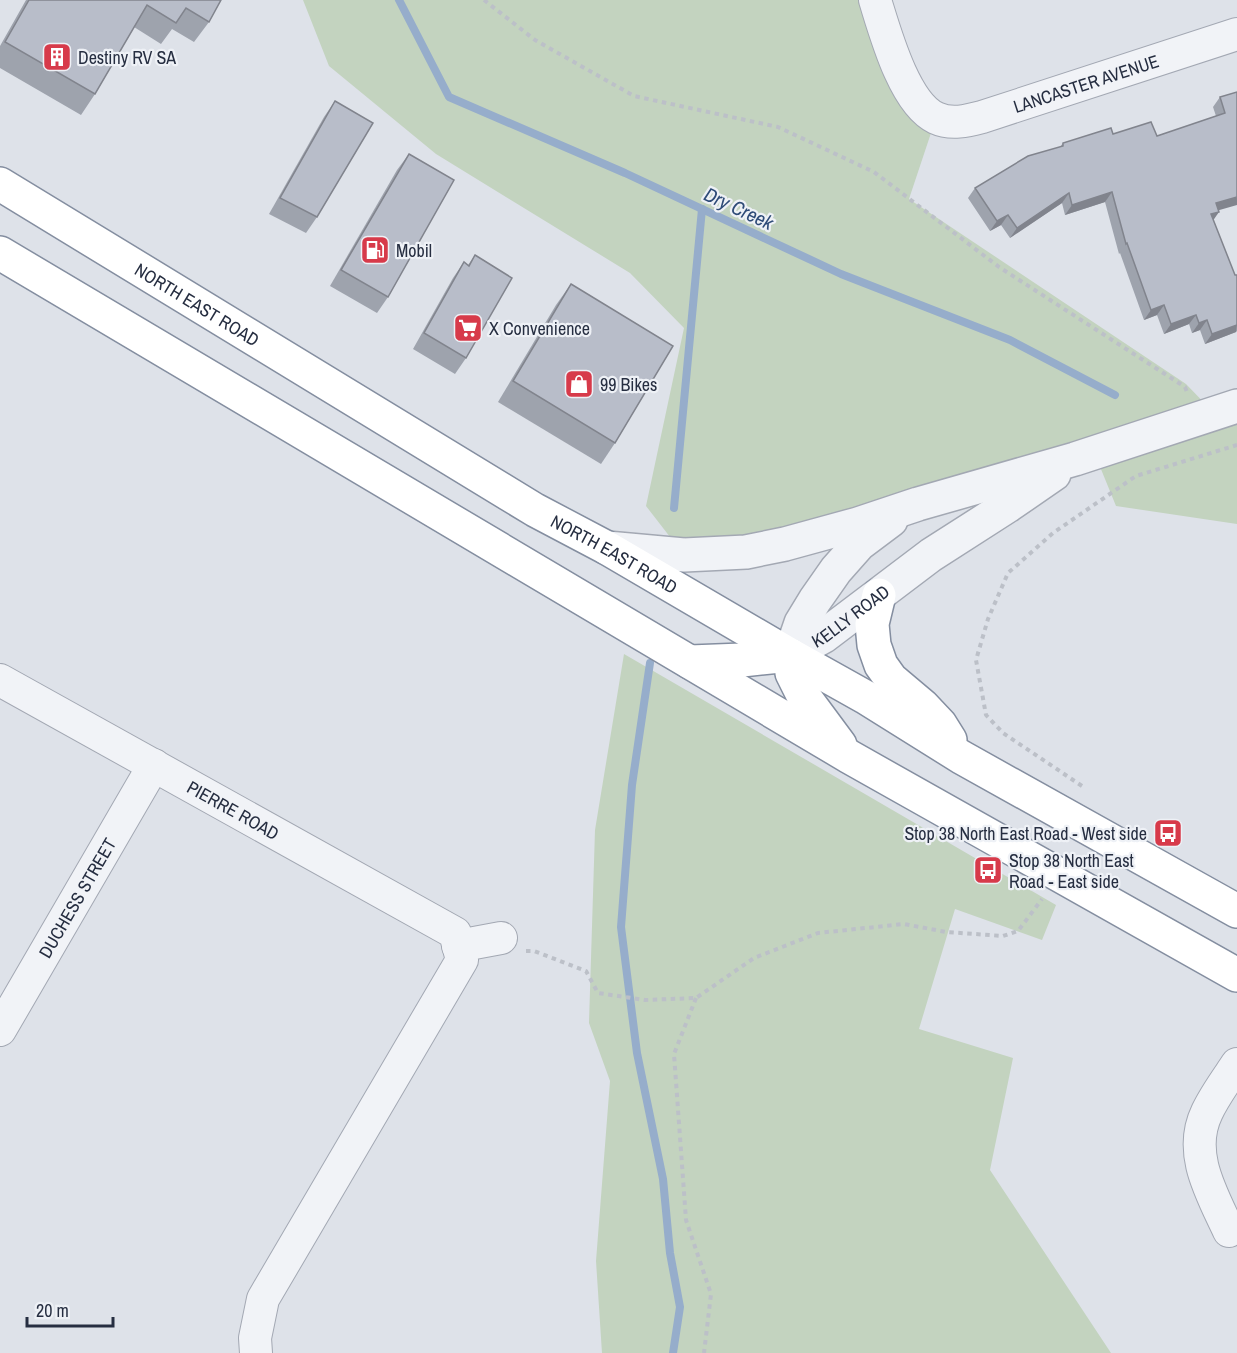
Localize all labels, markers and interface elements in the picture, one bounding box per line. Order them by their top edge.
building icon: Destiny RV SA [41,41,73,73]
place label: Destiny RV SA [78,45,176,70]
street label: LANCASTER AVENUE [1010,48,1162,119]
water label: Dry Creek [700,180,779,236]
fuel station icon: Mobil [359,234,391,266]
place label: Mobil [396,238,432,263]
street label: NORTH EAST ROAD [130,257,264,352]
supermarket icon: X Convenience [452,312,484,344]
place label: X Convenience [489,316,590,341]
shop icon: 99 Bikes [563,368,595,400]
place label: 99 Bikes [600,372,657,397]
street label: NORTH EAST ROAD [547,508,682,599]
street label: KELLY ROAD [807,578,894,653]
street label: PIERRE ROAD [183,774,284,845]
bus stop icon: Stop 38 North East Road - West side [1152,817,1184,849]
place label: Stop 38 North East Road - West side [904,821,1147,846]
street label: DUCHESS STREET [32,833,121,962]
place label: Stop 38 North East Road - East side [1009,848,1134,894]
bus stop icon: Stop 38 North East Road - East side [972,854,1004,886]
scale bar [27,1290,112,1328]
text: 20 m [36,1298,69,1323]

